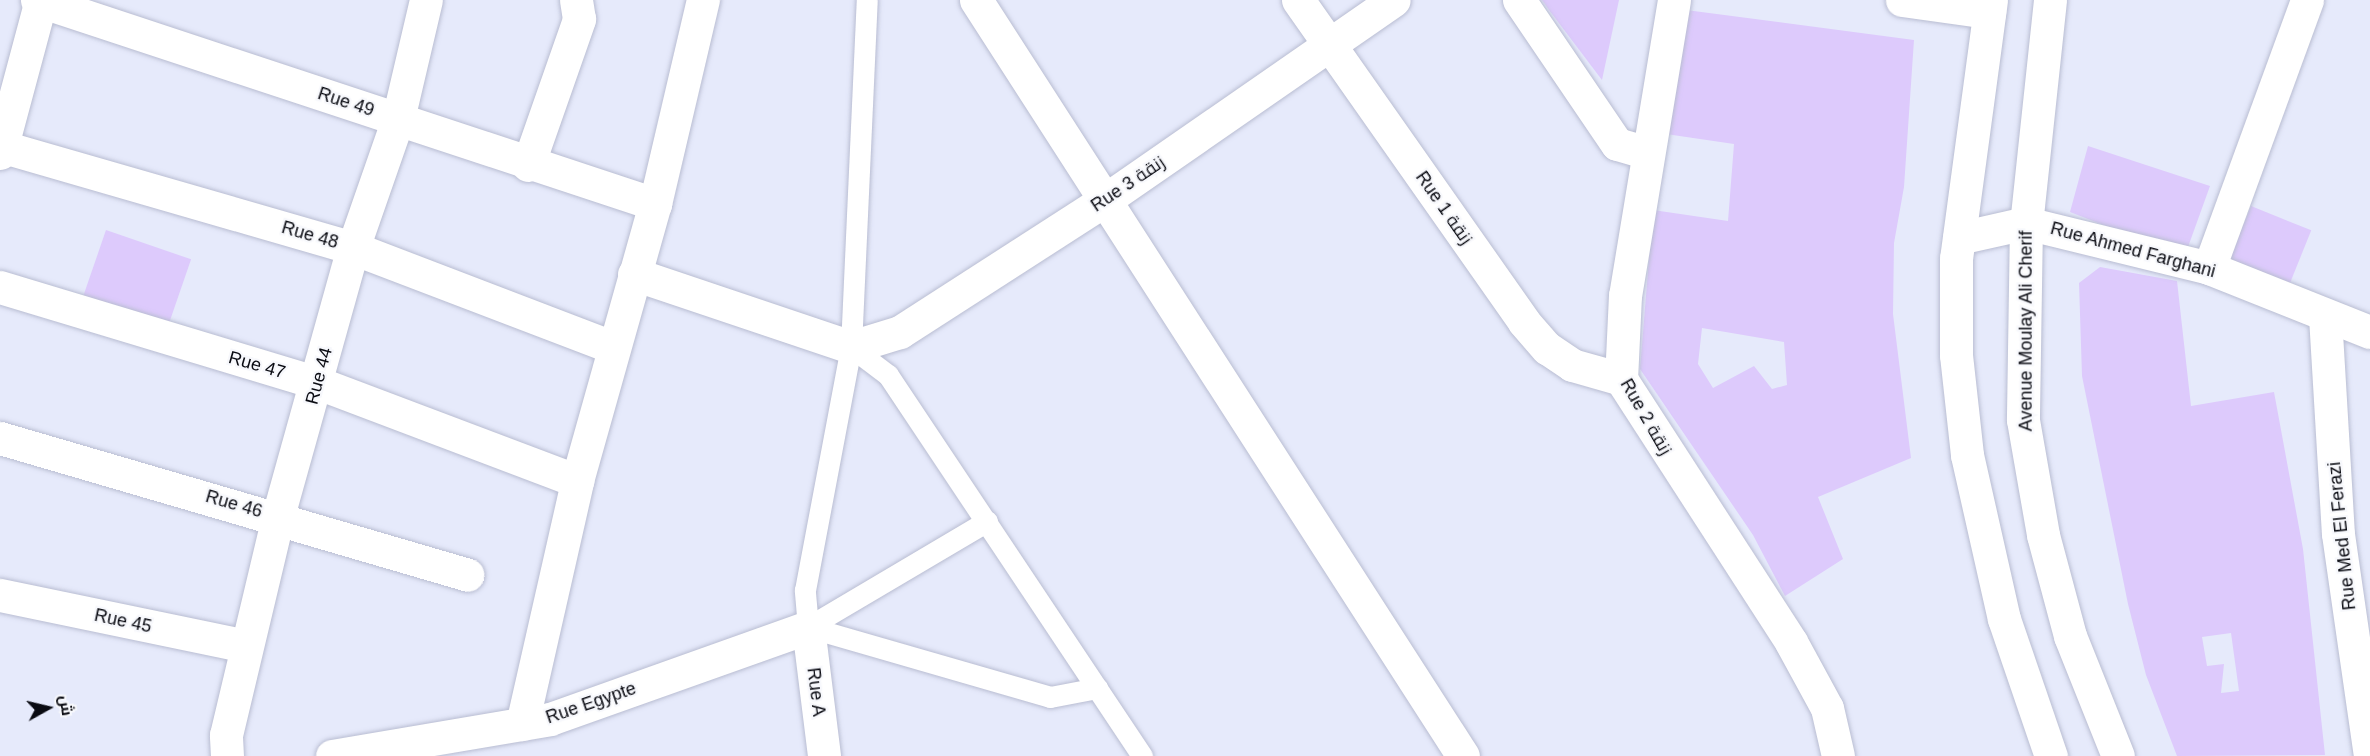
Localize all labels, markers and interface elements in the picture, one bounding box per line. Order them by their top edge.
street label: Rue 49 [315,83,377,121]
street label: Rue 3 زنقة [1087,151,1169,217]
street label: Rue 1 زنقة [1411,167,1477,249]
street label: Rue 48 [279,217,341,253]
street label: Rue Ahmed Farghani [2048,217,2218,283]
street label: Avenue Moulay Ali Cherif [2015,230,2037,432]
street label: Rue 44 [301,345,337,407]
street label: Rue 47 [226,347,288,383]
street label: Rue 2 زنقة [1616,375,1676,459]
street label: Rue Med El Ferazi [2323,461,2361,611]
street label: Rue 46 [203,486,265,522]
street label: Rue 45 [92,604,154,638]
street label: Rue A [802,666,830,718]
street label: Rue Egypte [543,677,639,729]
north arrow [18,678,78,738]
text: ش [56,694,76,717]

